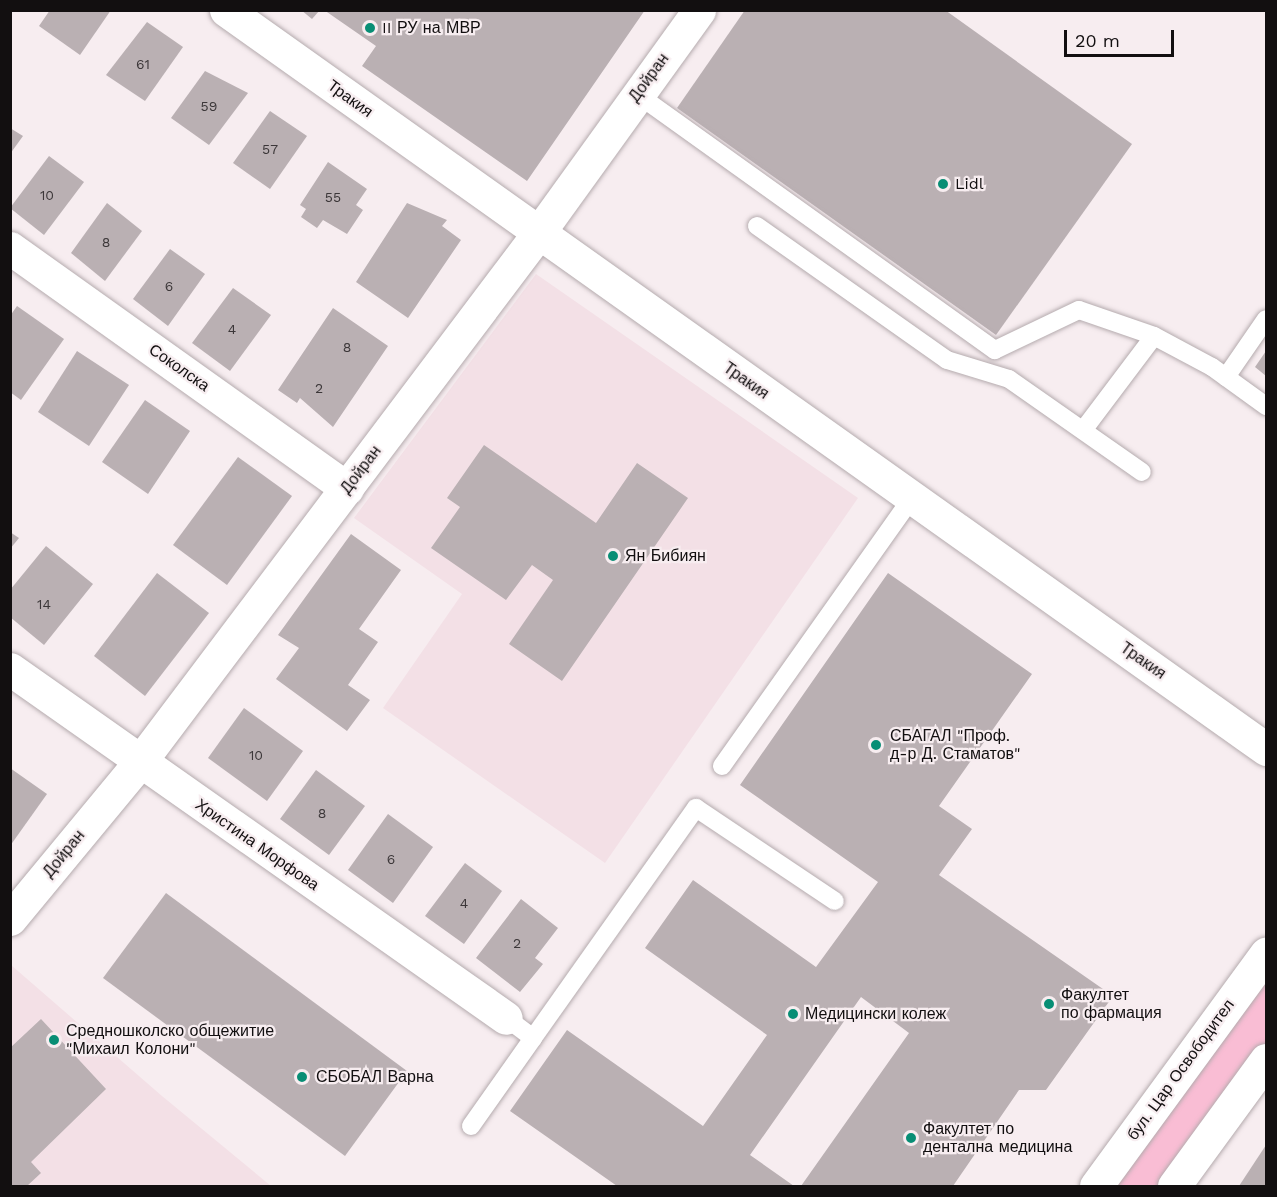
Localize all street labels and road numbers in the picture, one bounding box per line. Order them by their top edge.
street label: Дойран [625,50,673,106]
street label: Тракия [324,76,376,122]
street label: Соколска [145,340,213,396]
street label: Тракия [719,358,773,404]
street label: Дойран [337,442,385,498]
street label: Тракия [1116,638,1170,684]
street label: Христина Морфова [191,795,323,895]
street label: Дойран [39,826,89,882]
street label: бул. Цар Освободител [1123,996,1239,1144]

